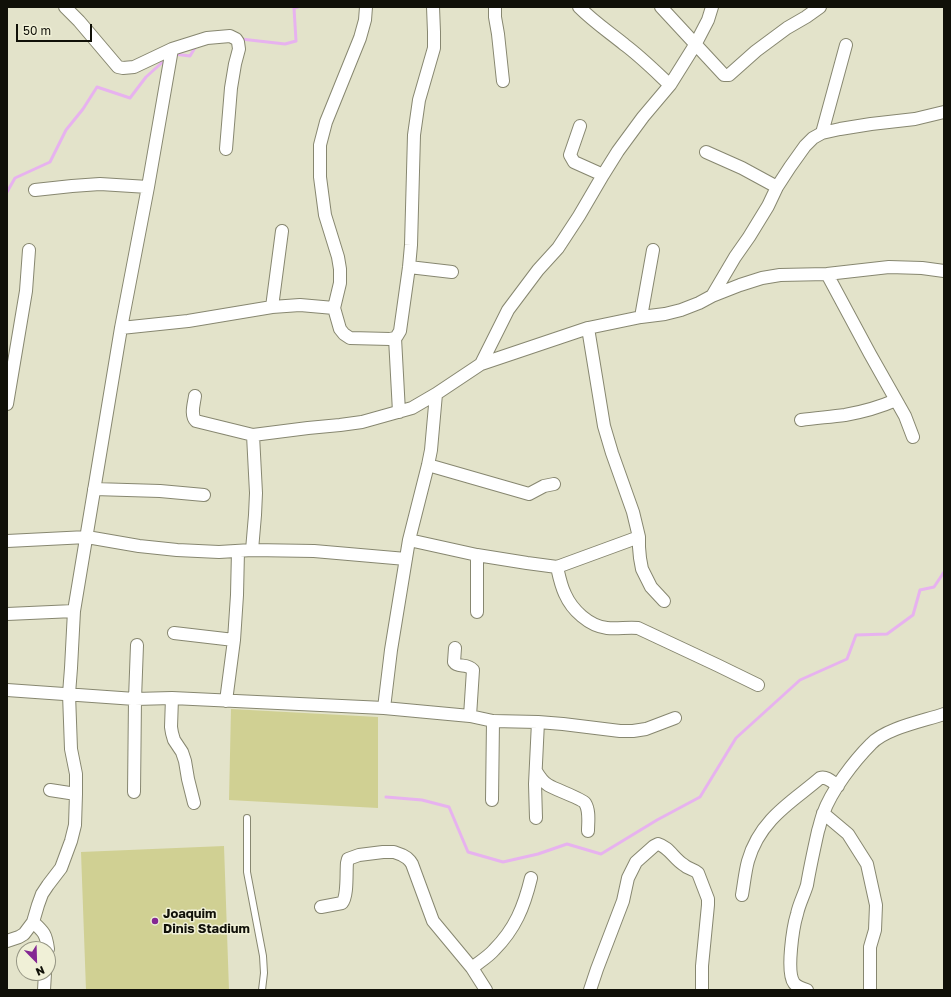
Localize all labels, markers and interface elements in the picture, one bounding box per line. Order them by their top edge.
scale bar [18,16,94,42]
text: 50 m [23,23,51,38]
place label: Joaquim Dinis Stadium [163,906,250,937]
marker: Joaquim Dinis Stadium [150,916,160,926]
north arrow [16,941,56,981]
text: N [34,964,47,979]

